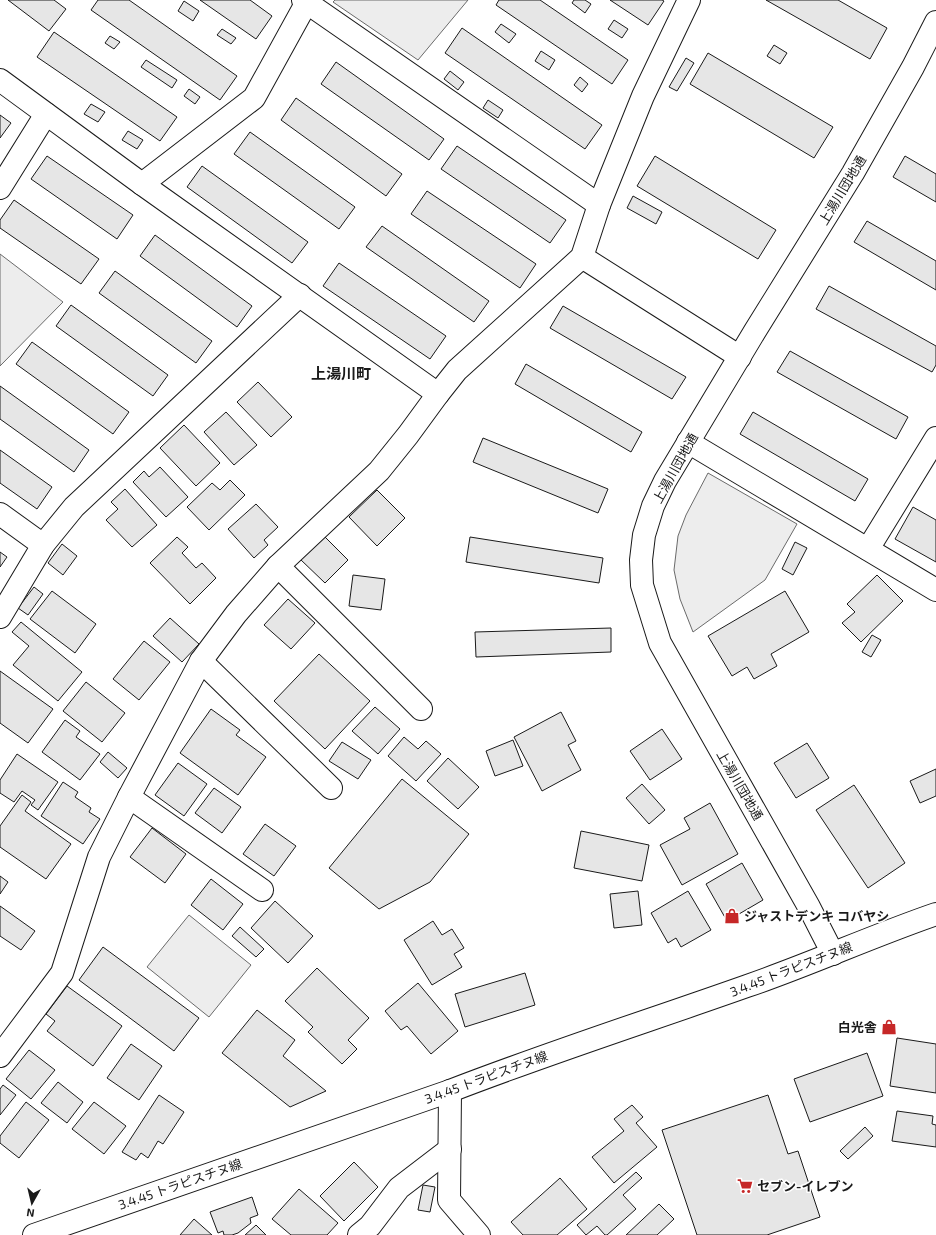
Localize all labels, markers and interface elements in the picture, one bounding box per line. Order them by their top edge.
street label: 上湯川団地通 [815,152,869,228]
district label: 上湯川町 [311,364,371,382]
street label: 上湯川団地通 [649,430,701,506]
street label: 上湯川団地通 [714,747,766,823]
shop icon: ジャストデンキ コバヤシ [723,907,741,925]
place label: ジャストデンキ コバヤシ [744,908,889,924]
street label: 3.4.45 トラピスチヌ線 [728,938,854,1000]
shop icon: 白光舎 [880,1018,898,1036]
place label: 白光舎 [838,1019,877,1035]
street label: 3.4.45 トラピスチヌ線 [422,1047,550,1107]
street label: 3.4.45 トラピスチヌ線 [116,1155,244,1213]
supermarket icon: セブン-イレブン [736,1177,754,1195]
place label: セブン-イレブン [757,1178,853,1194]
north arrow [12,1183,52,1223]
text: N [26,1206,35,1220]

